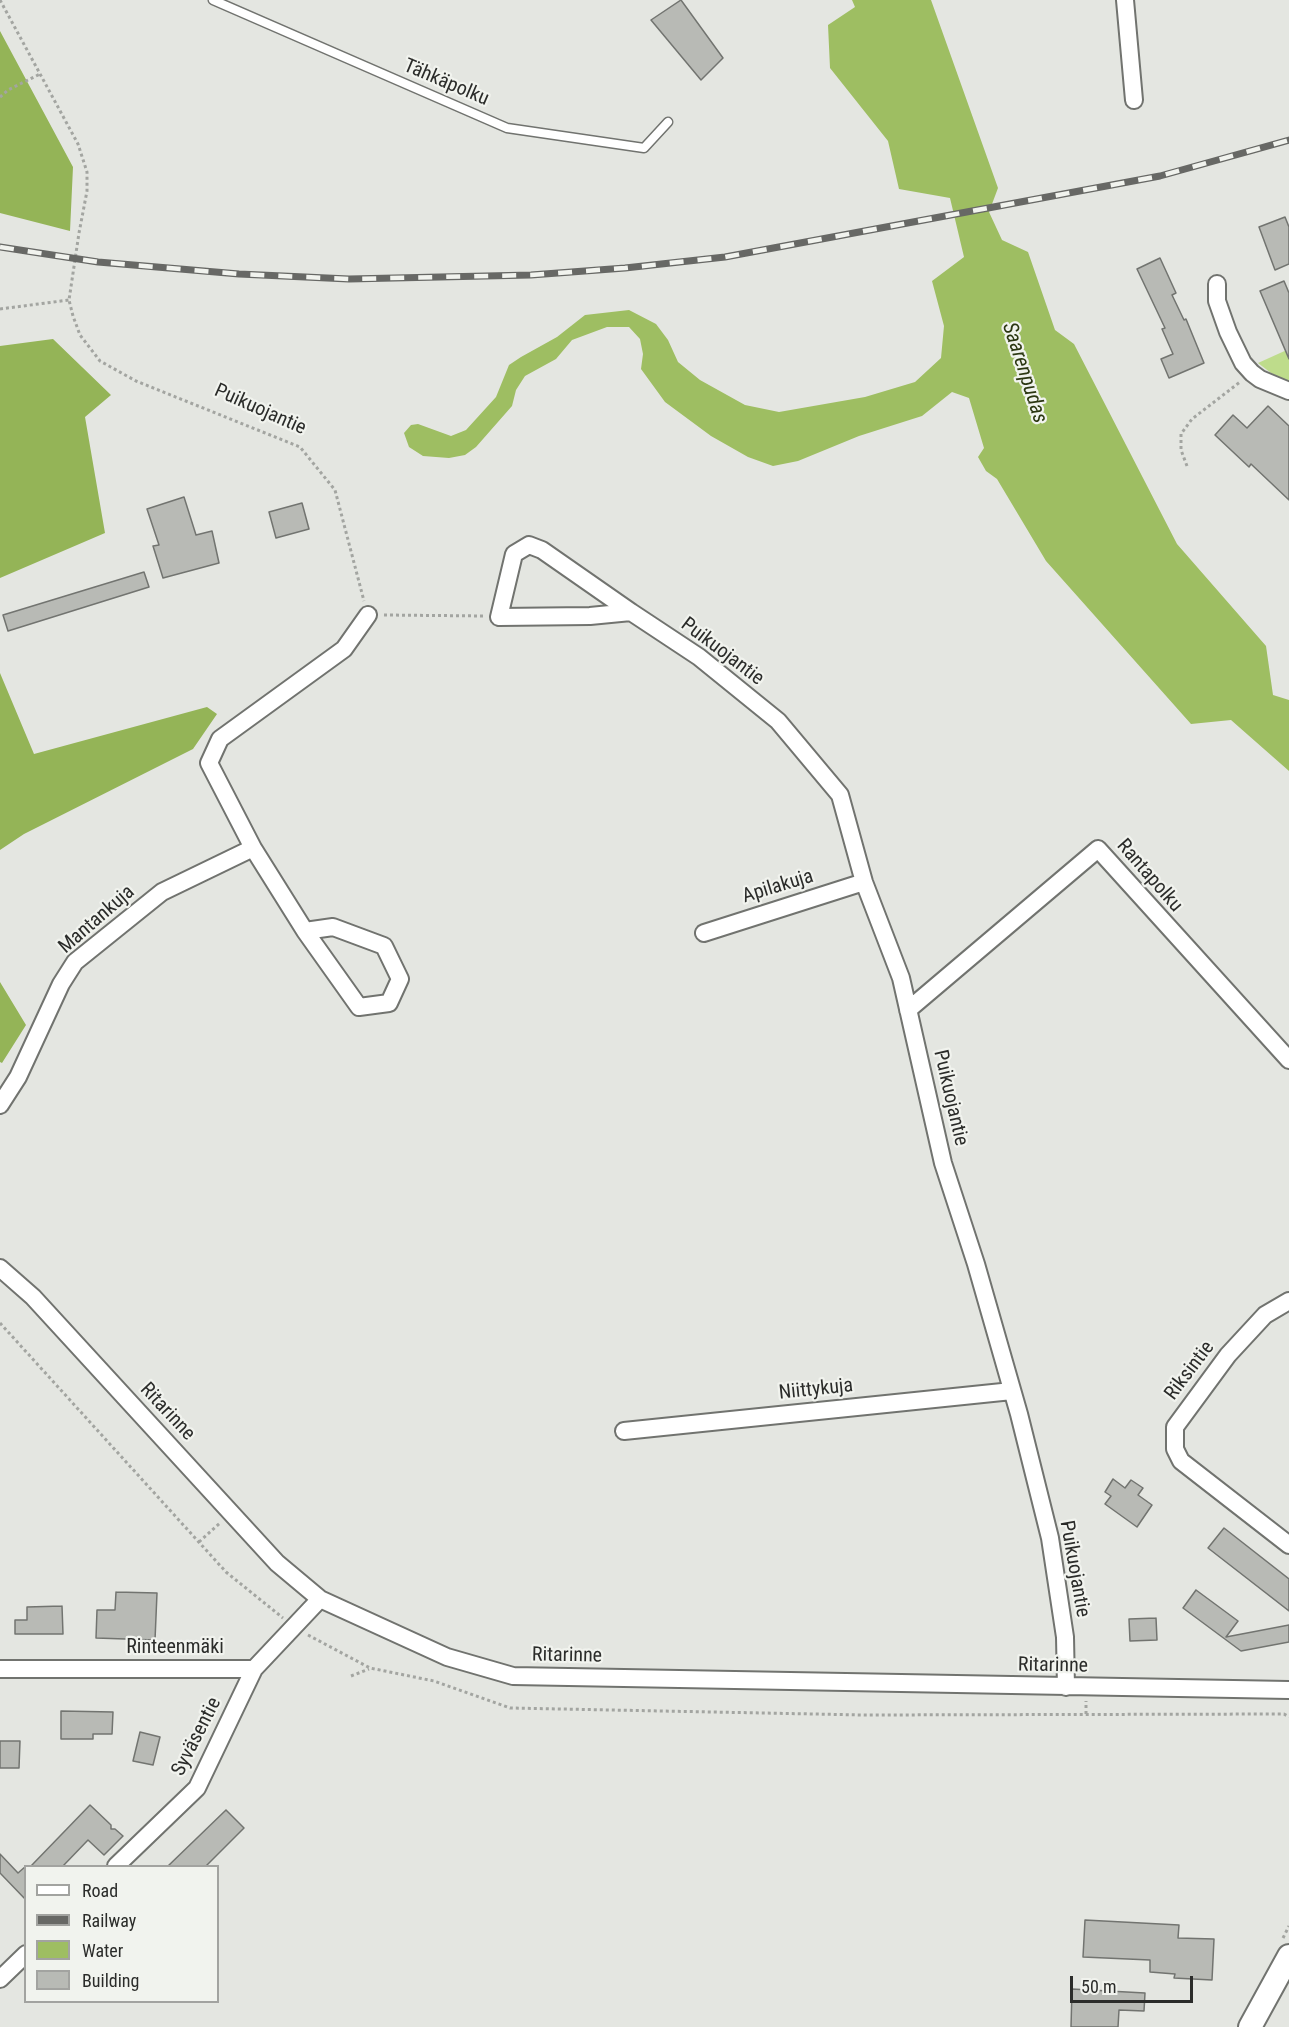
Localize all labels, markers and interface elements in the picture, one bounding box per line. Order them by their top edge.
street label: Tähkäpolku [400,54,492,112]
water label: Saarenpudas [996,319,1052,427]
street label: Puikuojantie [210,379,310,441]
street label: Puikuojantie [676,613,768,691]
street label: Rantapolku [1111,835,1187,917]
street label: Apilakuja [740,865,816,909]
street label: Mantankuja [54,881,140,959]
street label: Puikuojantie [927,1048,973,1148]
street label: Riksintie [1160,1337,1220,1405]
street label: Niittykuja [778,1374,854,1406]
street label: Ritarinne [134,1378,200,1446]
street label: Puikuojantie [1054,1519,1094,1619]
street label: Rinteenmäki [126,1636,224,1660]
street label: Ritarinne [532,1643,602,1669]
street label: Ritarinne [1018,1653,1088,1679]
street label: Syväsentie [167,1694,227,1780]
legend [24,1865,219,2003]
text: Road [82,1880,118,1901]
text: Railway [82,1910,136,1931]
text: Water [82,1940,123,1961]
scale bar [1073,1964,1196,2002]
text: Building [82,1970,139,1991]
text: 50 m [1081,1976,1116,1997]

